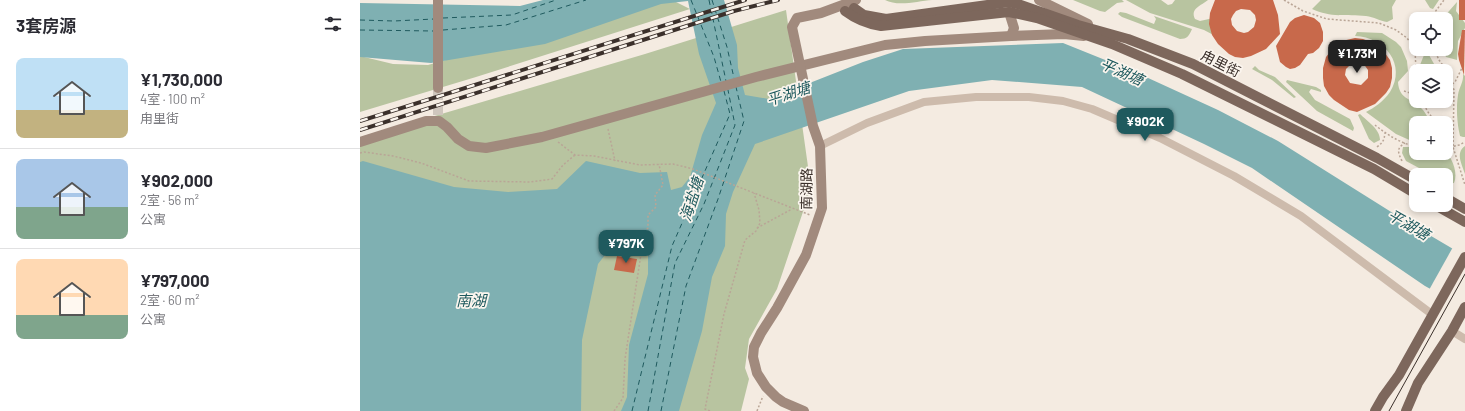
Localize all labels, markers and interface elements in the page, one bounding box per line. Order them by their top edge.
map controls [1409,12,1453,212]
button: locate [1409,12,1453,56]
icon: filters [322,13,344,35]
text: 3套房源 [16,15,76,35]
pin: ¥1.73M [1324,40,1390,74]
text: ¥1.73M [1337,45,1377,61]
street label: 甪里街 [1198,46,1244,80]
water label: 平湖塘 [1098,54,1149,90]
button: layers [1409,64,1453,108]
text: ¥1,730,000 [140,69,223,89]
icon: home [48,74,96,122]
water label: 平湖塘 [764,77,815,109]
text: 4室 · 100 m² [140,91,205,107]
pin: ¥902K [1117,108,1173,142]
text: 甪里街 [140,110,179,126]
text: ¥902K [1126,113,1164,129]
button: + [1409,116,1453,160]
street label: 南湖路 [797,168,815,210]
button: − [1409,168,1453,212]
text: ¥902,000 [140,170,213,190]
water label: 海盐塘 [675,172,707,223]
icon: home [48,175,96,223]
text: 2室 · 56 m² [140,192,199,208]
water label: 平湖塘 [1385,205,1436,245]
text: 公寓 [140,211,166,227]
pin: ¥797K [598,230,654,264]
text: ¥797K [608,235,644,251]
text: ¥797,000 [140,270,210,290]
icon: home [48,275,96,323]
water label: 南湖 [456,291,488,309]
text: 2室 · 60 m² [140,292,200,308]
text: 公寓 [140,311,166,327]

